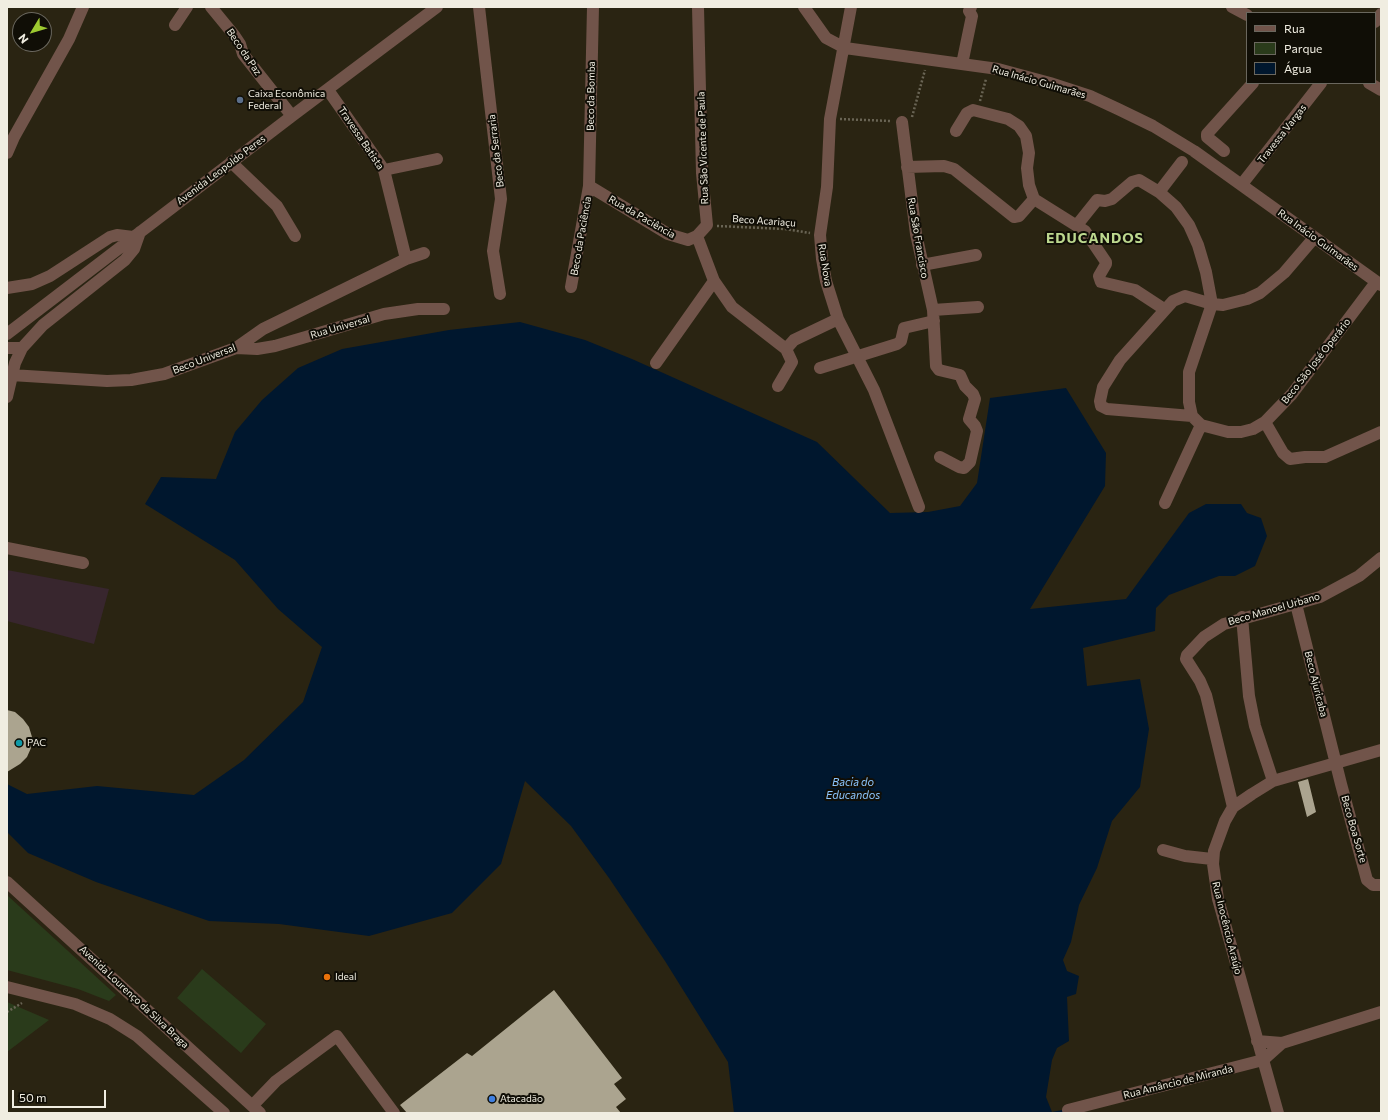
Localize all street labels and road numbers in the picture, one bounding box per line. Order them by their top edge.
street label: Beco da Paz [224,26,264,78]
street label: Beco da Bomba [584,61,598,131]
street label: Rua Inácio Guimarães [991,63,1087,101]
street label: Rua São Vicente de Paula [695,91,711,205]
street label: Travessa Vargas [1255,102,1309,166]
street label: Travessa Batista [336,104,386,172]
street label: Beco da Serraria [486,114,506,188]
street label: Avenida Leopoldo Peres [174,133,268,207]
street label: Rua da Paciência [606,193,678,241]
street label: Beco da Paciência [568,195,594,277]
street label: Rua São Francisco [905,197,931,279]
street label: Rua Inácio Guimarães [1275,207,1361,273]
street label: Beco Acariaçu [732,213,796,229]
street label: Rua Nova [816,243,834,287]
street label: Rua Universal [309,313,371,341]
street label: Beco São José Operário [1279,316,1353,406]
street label: Beco Universal [171,341,237,377]
street label: Beco Manoel Urbano [1227,590,1321,628]
street label: Beco Ajuricaba [1302,650,1330,718]
street label: Beco Boa Sorte [1339,794,1369,864]
street label: Rua Inocêncio Araújo [1210,880,1244,976]
street label: Avenida Lourenço da Silva Braga [77,943,191,1051]
street label: Rua Amâncio de Miranda [1122,1063,1234,1101]

